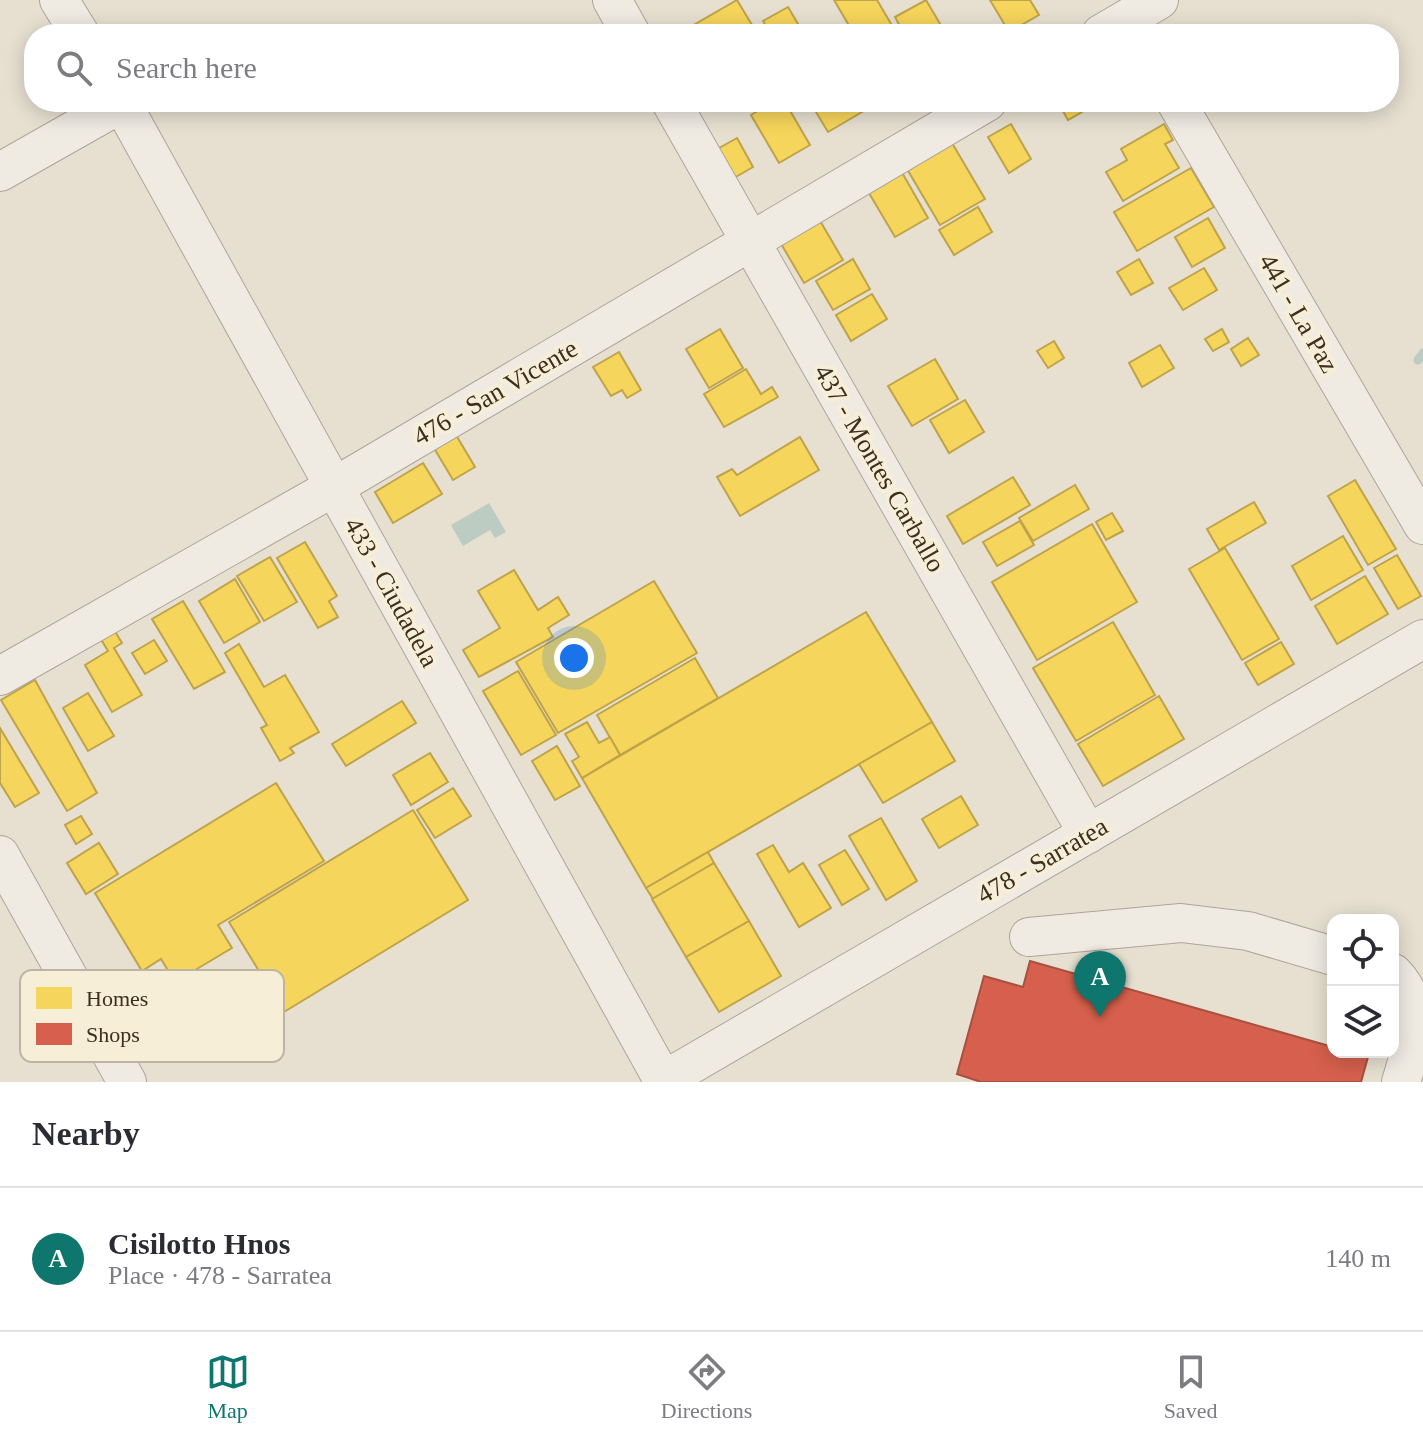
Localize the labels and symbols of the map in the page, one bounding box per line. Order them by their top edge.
street label: 441 - La Paz [1253,249,1344,378]
street label: 476 - San Vicente [408,334,583,451]
street label: 437 - Montes Carballo [808,359,951,577]
street label: 433 - Ciudadela [339,513,445,672]
your location [554,638,594,678]
street label: 478 - Sarratea [972,811,1113,909]
pin: A [1074,951,1126,1017]
legend [20,970,284,1062]
text: Homes [86,986,148,1011]
text: Shops [86,1022,140,1047]

